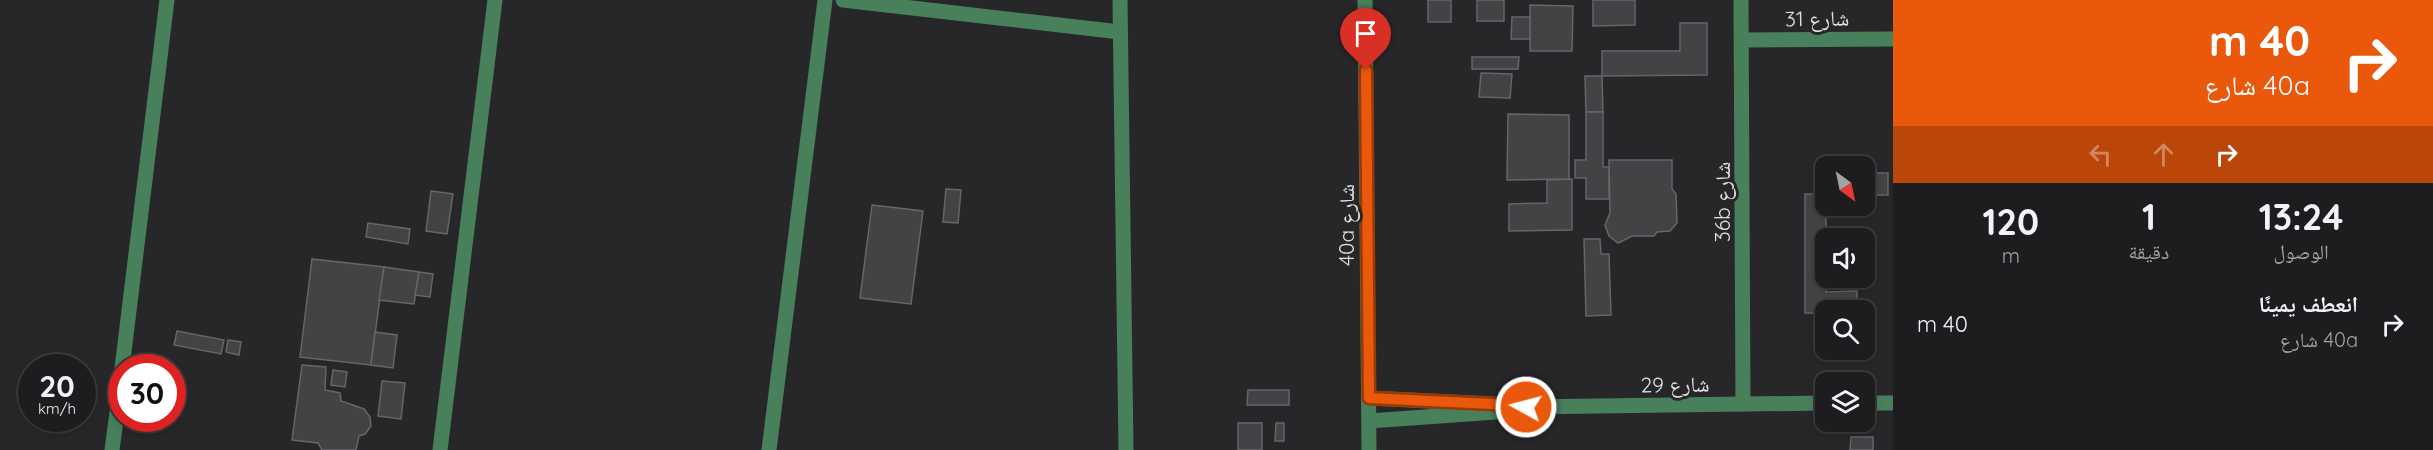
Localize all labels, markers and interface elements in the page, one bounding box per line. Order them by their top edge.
street label: شارع 31 [1785,4,1849,33]
pin [1340,8,1391,70]
text: 40 m [2209,14,2310,67]
icon: arrive [1349,17,1382,50]
icon: right [2331,24,2409,102]
text: 40a شارع [2205,68,2310,102]
icon: left [2084,138,2117,171]
icon: ahead [2147,138,2180,171]
icon: right [2210,138,2243,171]
north arrow [1815,156,1875,216]
map controls [1815,156,1875,432]
street label: 36b شارع [1709,162,1736,242]
street label: 40a شارع [1333,184,1360,266]
text: 1 [2142,194,2156,239]
text: 13:24 [2259,194,2344,239]
text: 120 [1983,199,2039,244]
button: sound [1815,228,1875,288]
text: دقيقة [2129,239,2169,264]
text: الوصول [2273,239,2329,264]
text: m [2002,243,2020,268]
text: انعطف يمينًا [2259,290,2358,318]
button: search [1815,300,1875,360]
icon: right [2376,308,2409,341]
text: 40 m [1917,310,1968,338]
text: 40a شارع [2280,327,2358,352]
speed limit sign: 30 [108,354,186,432]
text: 20 [39,367,75,405]
street label: شارع 29 [1640,370,1710,399]
button: layers [1815,372,1875,432]
position arrow [1494,375,1558,439]
text: km/h [38,399,76,418]

